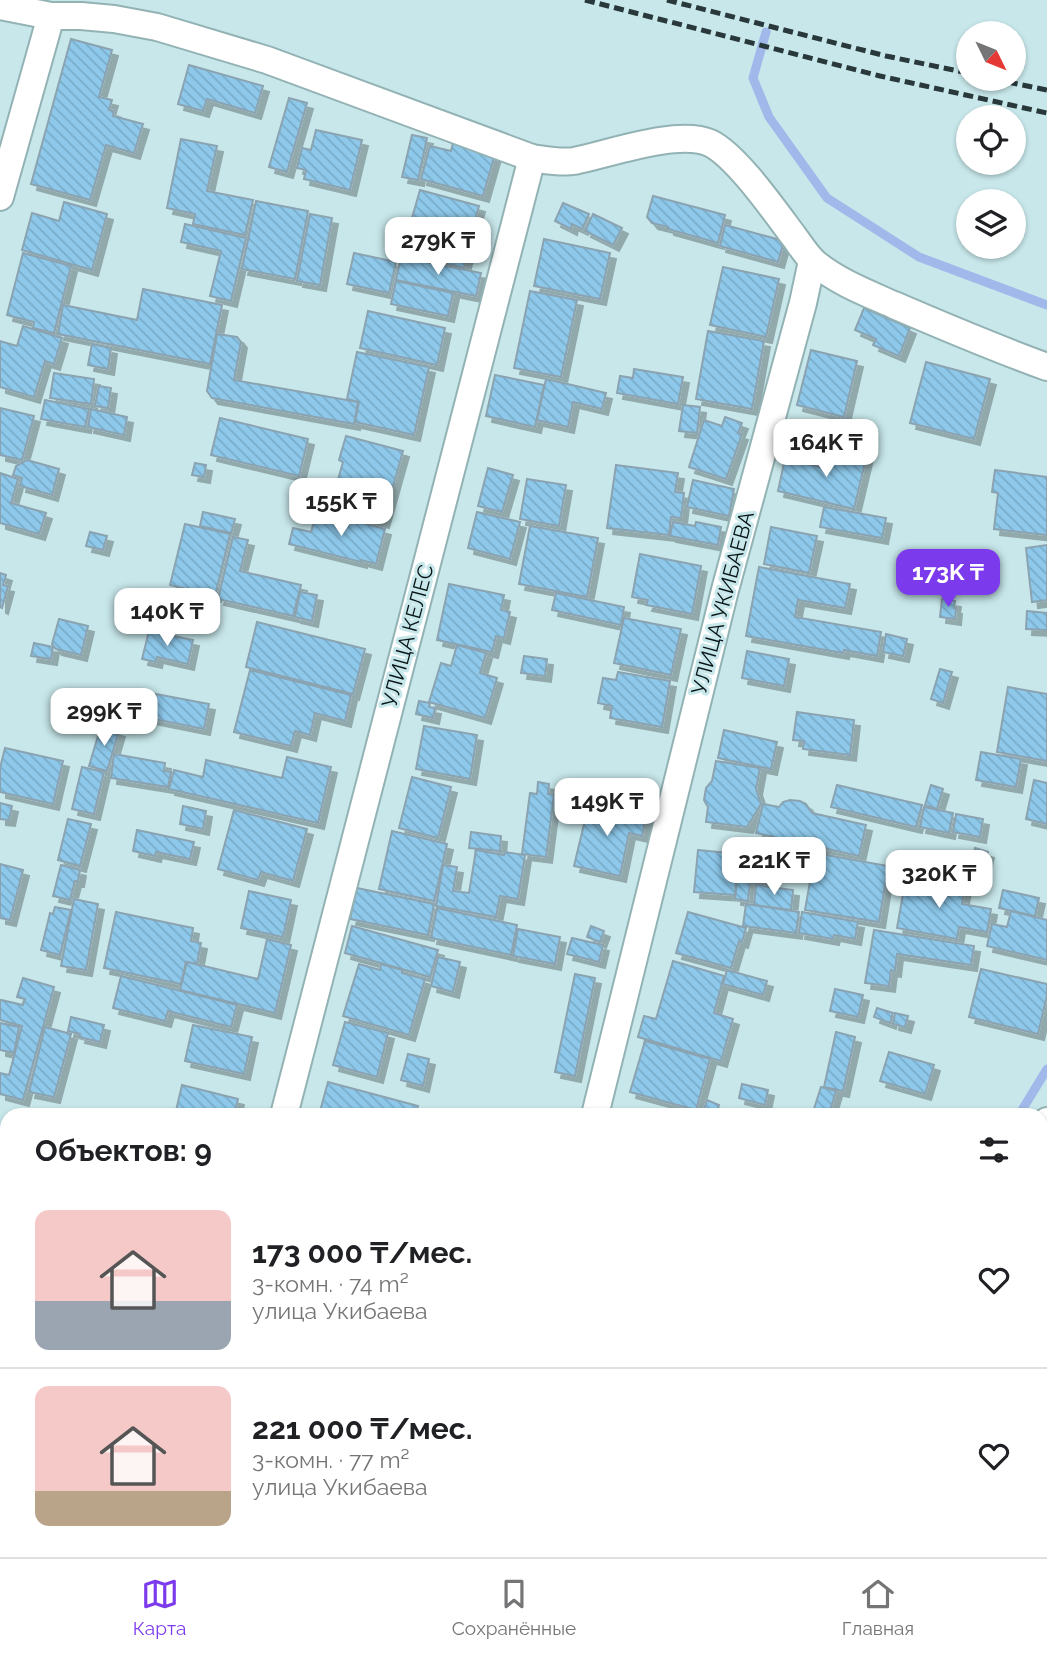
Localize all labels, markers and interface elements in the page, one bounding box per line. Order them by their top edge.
north arrow [956,21,1026,91]
map controls [956,21,1026,259]
button: locate [956,105,1026,175]
button: layers [956,189,1026,259]
pin: 279K ₸ [381,218,495,277]
text: 279K ₸ [401,226,475,253]
pin: 164K ₸ [769,420,883,479]
text: 164K ₸ [789,428,863,455]
pin: 155K ₸ [284,478,398,538]
text: 155K ₸ [305,487,377,514]
street label: УЛИЦА УКИБАЕВА [686,508,759,697]
pin: 173K ₸ [891,550,1005,609]
text: 173K ₸ [912,558,984,585]
street label: УЛИЦА КЕЛЕС [376,562,439,710]
pin: 140K ₸ [110,588,224,648]
text: 140K ₸ [130,597,204,624]
pin: 299K ₸ [47,688,161,748]
text: 299K ₸ [67,697,141,724]
pin: 149K ₸ [550,778,664,838]
text: 149K ₸ [571,787,643,814]
pin: 221K ₸ [717,838,831,897]
text: 221K ₸ [738,846,810,873]
pin: 320K ₸ [882,850,996,910]
text: 320K ₸ [902,859,976,886]
icon: filters [975,1131,1013,1169]
text: Объектов: 9 [35,1133,212,1168]
text: 173 000 ₸/мес. [252,1235,472,1270]
icon: home [91,1238,175,1322]
icon: heart [975,1261,1013,1299]
text: 3-комн. · 74 m² [252,1270,409,1297]
text: улица Укибаева [252,1297,428,1324]
text: 221 000 ₸/мес. [252,1411,472,1446]
icon: home [91,1414,175,1498]
icon: heart [975,1437,1013,1475]
text: 3-комн. · 77 m² [252,1446,410,1473]
text: улица Укибаева [252,1473,428,1500]
tab: Карта [133,1575,186,1639]
tab: Сохранённые [452,1575,576,1639]
tab: Главная [842,1575,914,1639]

